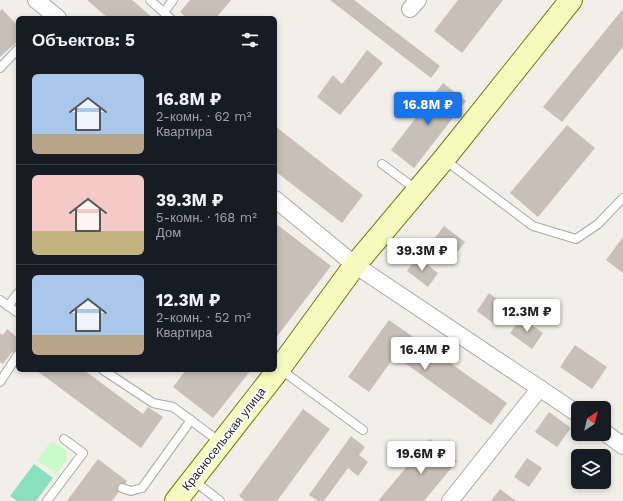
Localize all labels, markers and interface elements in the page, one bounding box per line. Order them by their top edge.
icon: filters [239,29,261,51]
text: Объектов: 5 [32,30,135,50]
text: 16.8M ₽ [156,89,221,109]
icon: home [64,90,112,138]
pin: 16.8M ₽ [391,92,465,126]
text: 16.8M ₽ [403,97,453,112]
text: 2-комн. · 62 m² [156,109,251,124]
text: Квартира [156,124,212,139]
text: 39.3M ₽ [156,190,224,210]
icon: home [64,191,112,239]
text: 5-комн. · 168 m² [156,210,257,225]
text: Дом [156,225,181,240]
pin: 39.3M ₽ [385,238,459,272]
text: 39.3M ₽ [396,243,448,258]
text: 12.3M ₽ [156,290,221,310]
icon: home [64,291,112,339]
pin: 12.3M ₽ [490,299,564,333]
text: 12.3M ₽ [502,304,552,319]
text: 2-комн. · 52 m² [156,310,251,325]
text: Квартира [156,325,212,340]
pin: 16.4M ₽ [388,337,462,371]
text: 16.4M ₽ [400,342,450,357]
street label: Красносельская улица [179,384,269,493]
north arrow [571,401,611,441]
map controls [571,401,611,489]
pin: 19.6M ₽ [384,441,458,475]
text: 19.6M ₽ [396,446,446,461]
button: layers [571,449,611,489]

